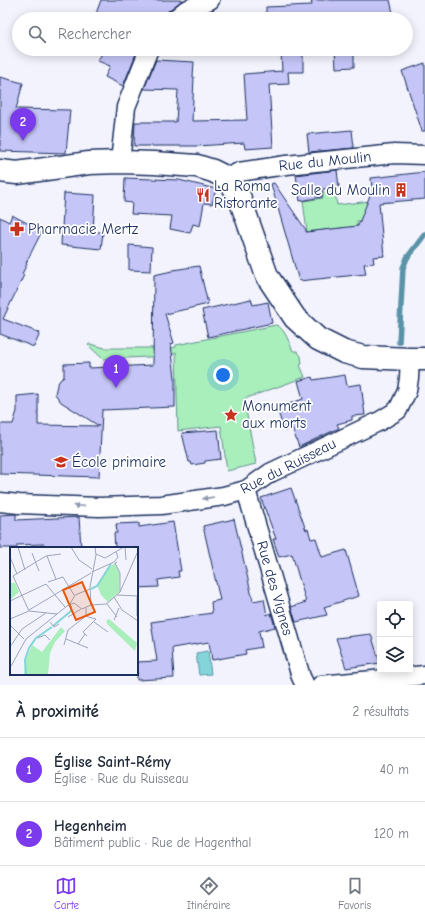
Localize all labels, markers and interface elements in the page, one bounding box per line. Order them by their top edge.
search box [12,12,413,56]
icon: search [26,23,48,45]
text: Rechercher [58,25,131,43]
pin: 2 [10,108,36,141]
street label: Rue du Moulin [278,147,372,175]
place label: La Roma Ristorante [214,177,278,212]
place label: Salle du Moulin [291,181,390,199]
building icon: Salle du Moulin [393,182,409,198]
restaurant icon: La Roma Ristorante [195,187,211,203]
place label: Pharmacie Mertz [28,220,139,238]
pharmacy icon: Pharmacie Mertz [9,221,25,237]
pin: 1 [103,355,129,388]
your location [213,365,233,385]
place label: Monument aux morts [242,397,312,432]
place icon: Monument aux morts [223,407,239,423]
street label: Rue du Ruisseau [237,434,339,498]
place label: École primaire [72,452,167,471]
school or university icon: École primaire [53,454,69,470]
one-way arrow [202,495,214,501]
one-way arrow [73,503,85,510]
street label: Rue des Vignes [253,539,297,637]
inset map [10,547,138,675]
map controls [377,601,413,673]
button: locate [377,601,413,637]
button: layers [377,637,413,673]
text: À proximité [16,702,99,721]
text: 2 résultats [353,704,409,719]
text: Église Saint-Rémy [54,753,171,771]
text: 1 [26,762,32,777]
text: 40 m [380,762,409,777]
text: Église · Rue du Ruisseau [54,771,189,786]
text: Hegenheim [54,817,127,835]
text: 2 [26,826,32,841]
text: 120 m [374,826,409,841]
text: Bâtiment public · Rue de Hagenthal [54,835,251,850]
tab: Carte [54,875,79,912]
tab: Itinéraire [187,875,230,912]
tab: Favoris [338,875,371,912]

